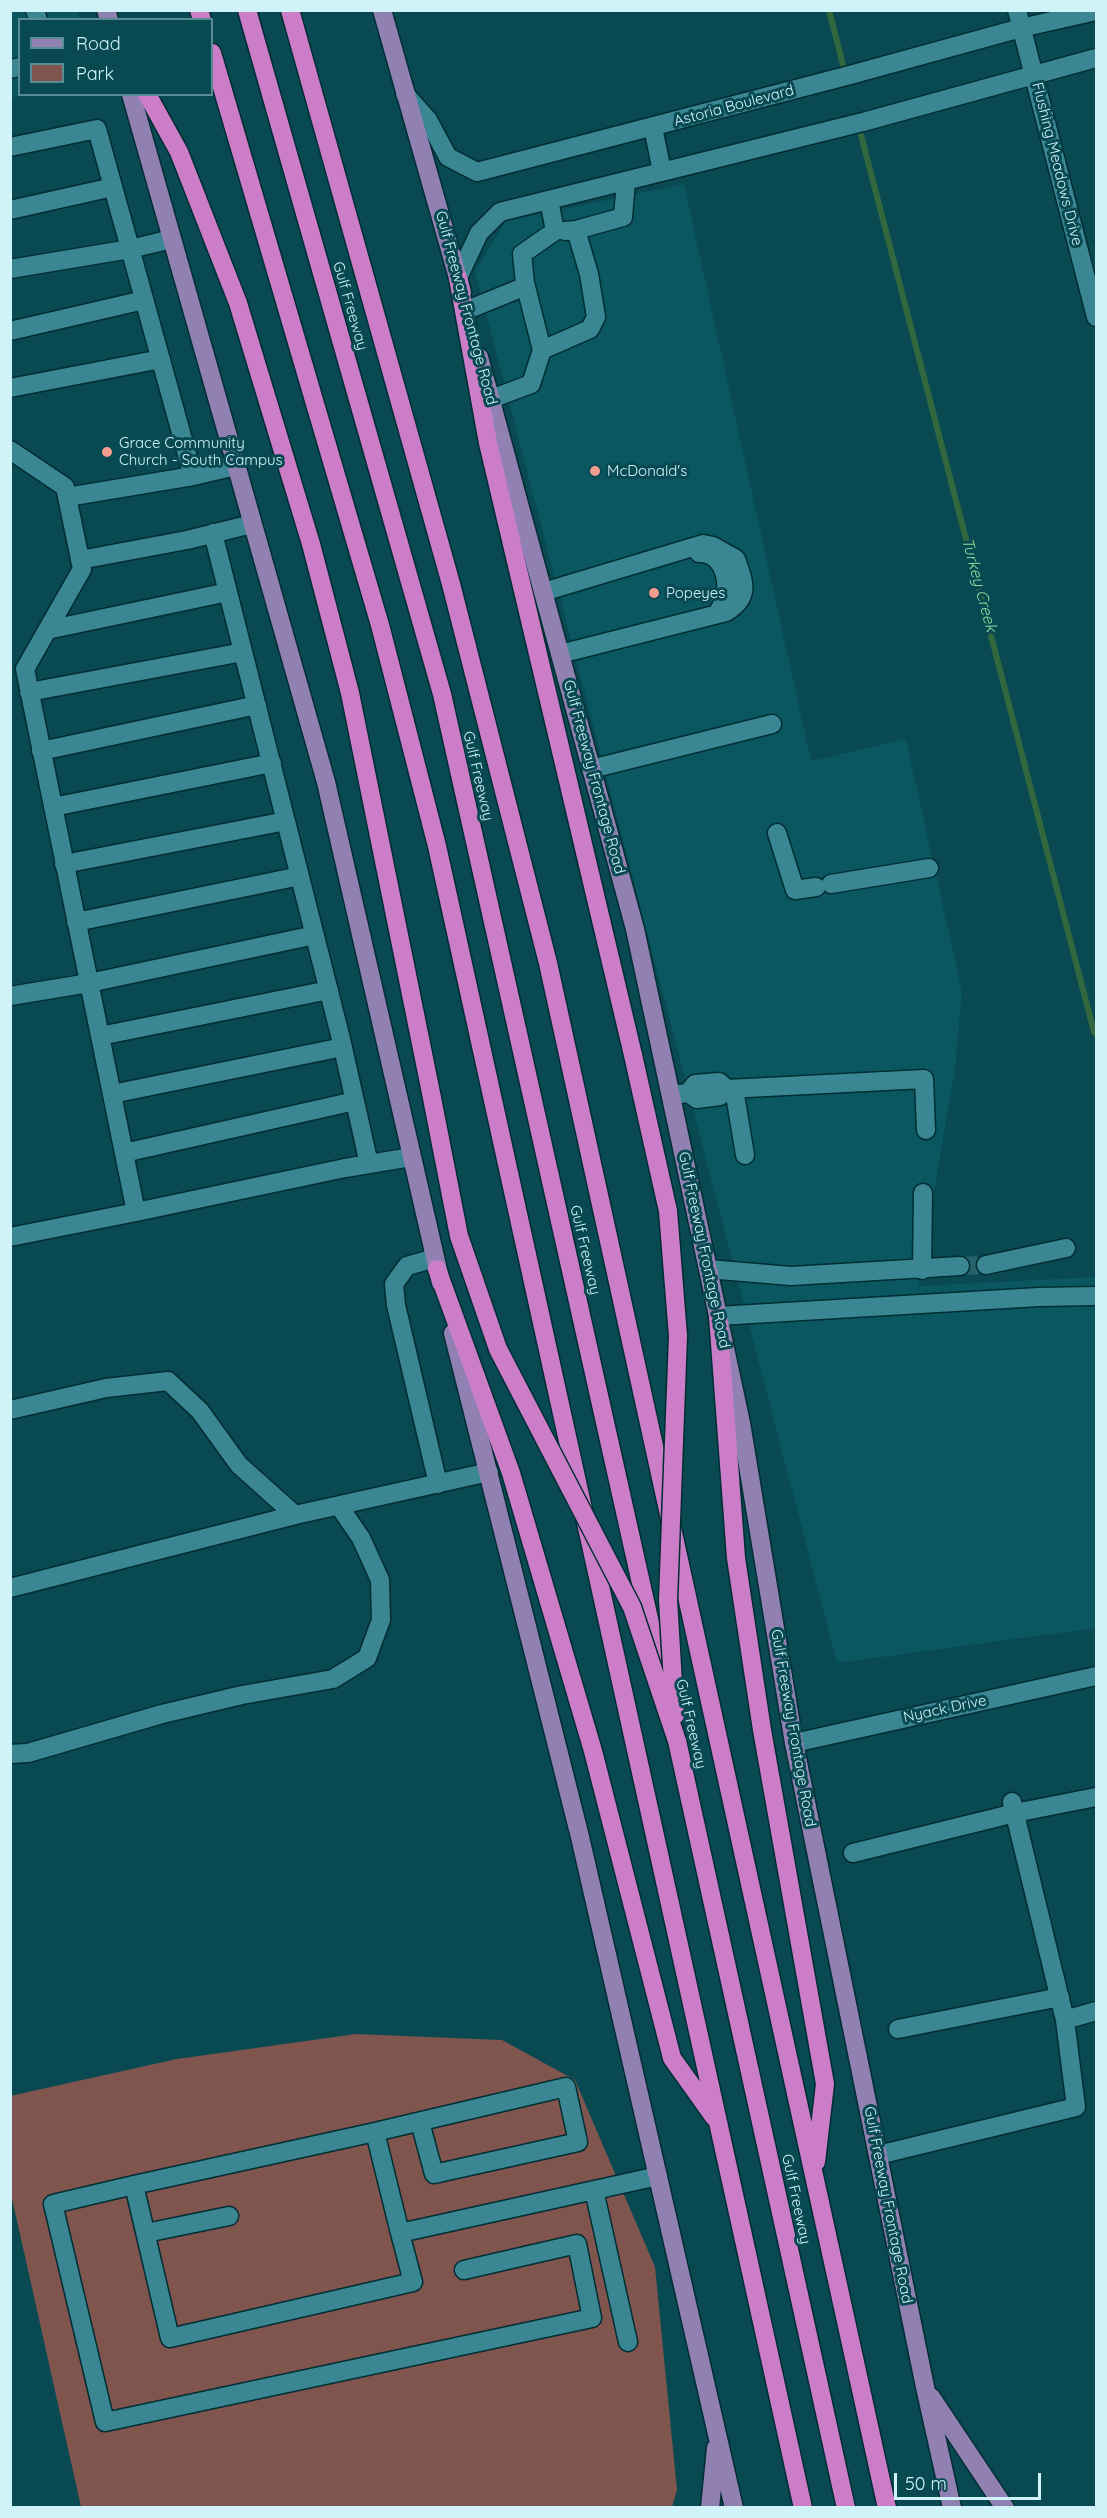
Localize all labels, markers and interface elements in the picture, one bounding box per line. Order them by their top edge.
legend [18,18,213,96]
text: Road [76,32,121,55]
text: Park [76,62,114,85]
street label: Flushing Meadows Drive [1028,80,1086,248]
street label: Astoria Boulevard [672,81,796,131]
street label: Gulf Freeway Frontage Road [431,209,501,407]
street label: Gulf Freeway [329,259,371,353]
place label: Grace Community Church - South Campus [119,434,283,469]
marker: Grace Community Church - South Campus [100,445,114,459]
place label: McDonald's [607,462,687,480]
marker: McDonald's [588,464,602,478]
water label: Turkey Creek [957,536,1001,634]
place label: Popeyes [666,584,725,602]
marker: Popeyes [647,586,661,600]
street label: Gulf Freeway Frontage Road [559,678,629,876]
street label: Gulf Freeway [459,729,497,823]
street label: Gulf Freeway Frontage Road [674,1150,734,1350]
street label: Gulf Freeway [566,1203,604,1297]
street label: Gulf Freeway Frontage Road [767,1628,819,1828]
street label: Gulf Freeway [672,1677,710,1771]
street label: Nyack Drive [902,1691,988,1727]
street label: Gulf Freeway Frontage Road [860,2105,916,2305]
street label: Gulf Freeway [778,2152,814,2246]
scale bar [897,2461,1044,2499]
text: 50 m [905,2472,947,2495]

